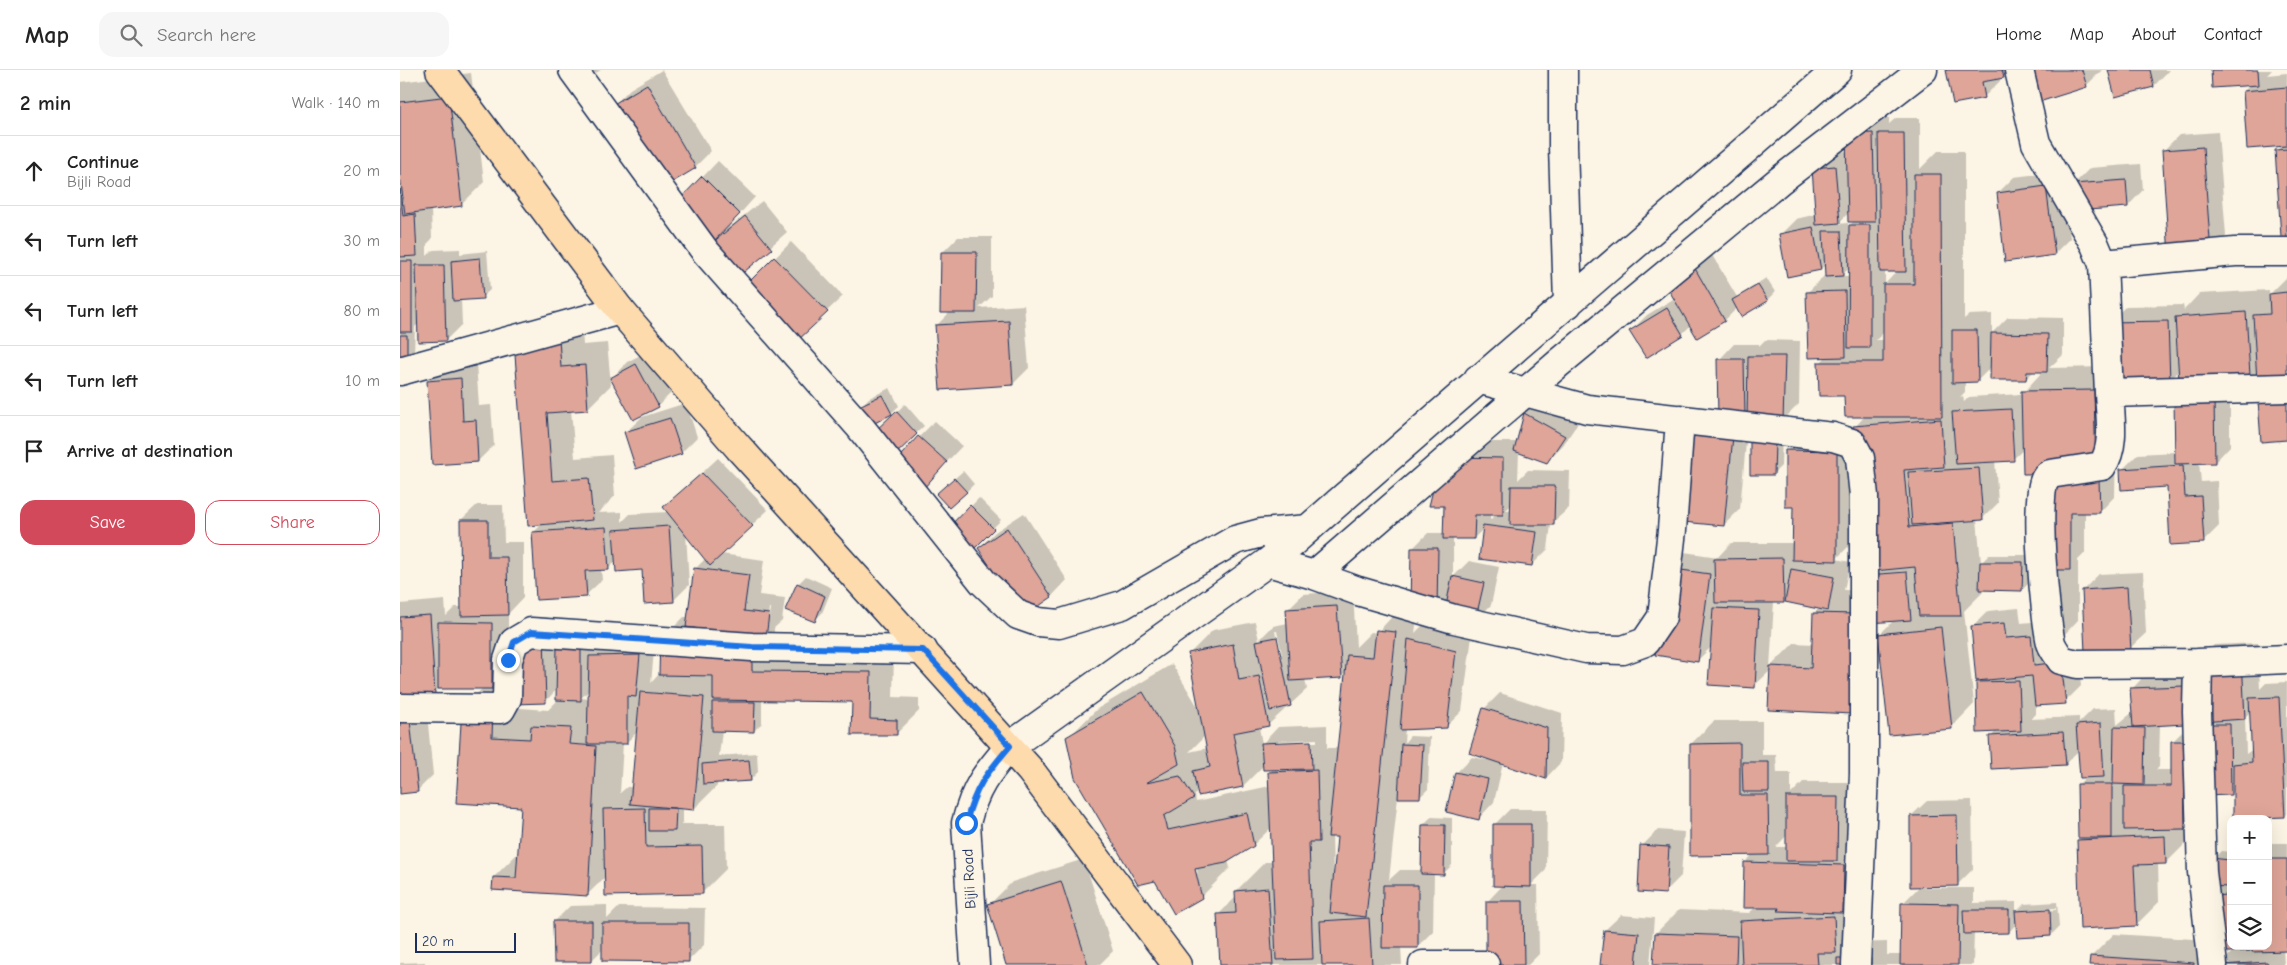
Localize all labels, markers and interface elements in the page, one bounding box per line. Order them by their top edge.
search box [99,12,449,57]
text: Map [25,21,69,49]
icon: search [117,21,145,49]
text: Search here [157,24,256,46]
text: Home [1995,24,2042,45]
text: Map [2070,24,2104,45]
text: About [2132,24,2176,45]
text: Contact [2204,24,2262,45]
text: 2 min [20,91,71,115]
text: Walk · 140 m [292,94,380,112]
text: Continue [67,151,139,173]
icon: ahead [20,157,48,185]
text: 20 m [343,162,380,180]
text: Bijli Road [67,173,131,191]
icon: left [20,227,48,255]
text: Turn left [67,230,138,252]
text: 30 m [344,232,380,250]
icon: left [20,297,48,325]
text: Turn left [67,300,138,322]
text: 80 m [343,302,380,320]
icon: left [20,367,48,395]
text: Turn left [67,370,138,392]
text: 10 m [345,372,380,390]
icon: arrive [20,437,48,465]
text: Arrive at destination [67,440,233,462]
button: Save [20,500,195,545]
button: Share [205,500,380,545]
route end [497,649,520,672]
route start [955,812,978,835]
map controls [2227,815,2272,950]
button: + [2227,815,2272,860]
street label: Bijli Road [958,848,980,910]
button: − [2227,860,2272,905]
button: layers [2227,905,2272,950]
scale bar [415,930,516,953]
text: 20 m [422,933,454,950]

